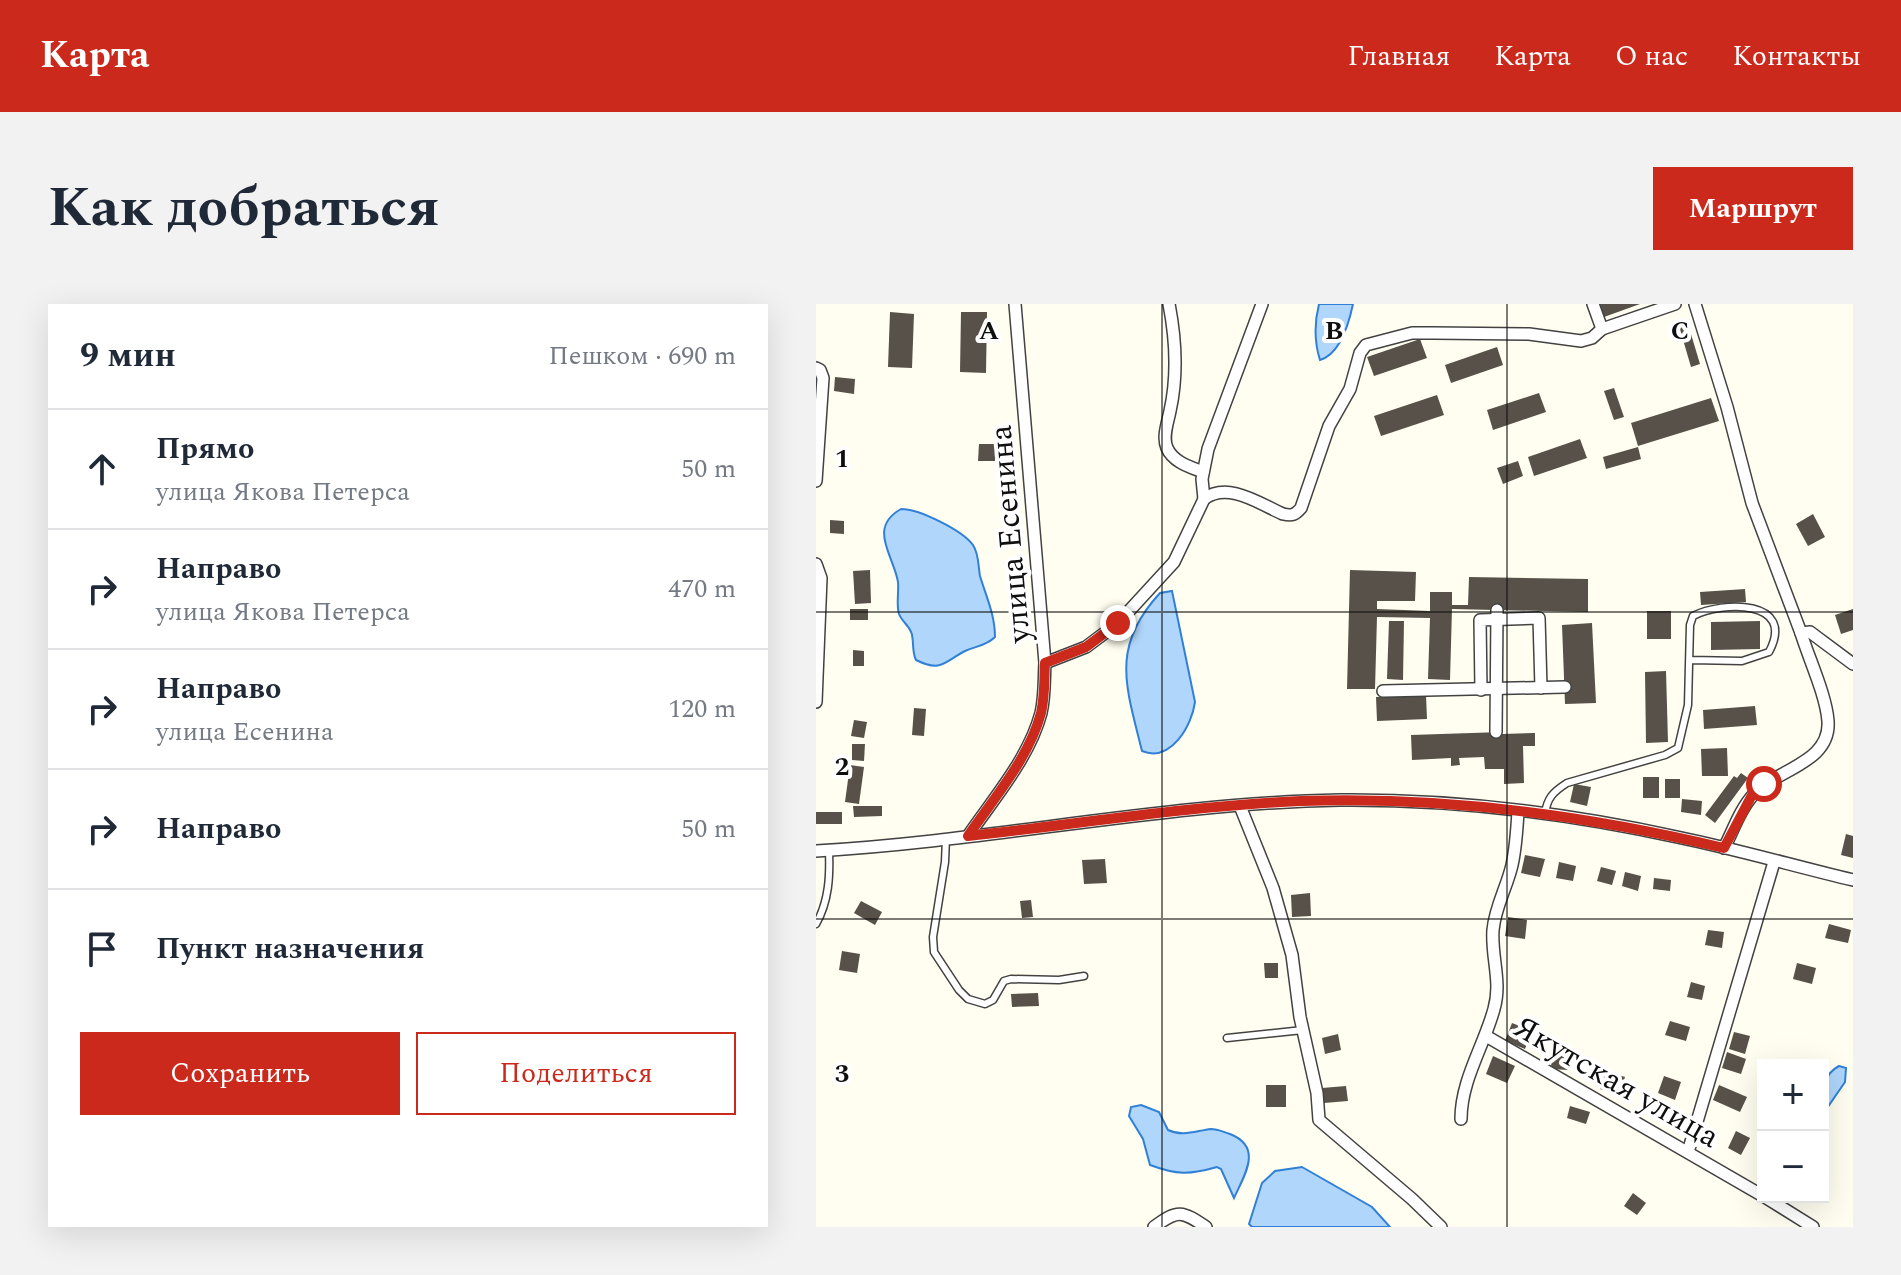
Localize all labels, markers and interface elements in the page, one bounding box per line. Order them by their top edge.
text: Карта [40,27,150,85]
text: Главная [1348,35,1450,78]
text: Карта [1494,35,1571,78]
text: О нас [1615,35,1688,78]
text: Контакты [1732,35,1861,78]
text: Как добраться [48,166,439,251]
button: Маршрут [1653,167,1853,250]
text: A [979,311,999,351]
text: B [1325,311,1343,351]
text: C [1671,311,1689,351]
text: 9 мин [80,330,176,382]
text: Пешком · 690 m [549,336,736,376]
street label: улица Есенина [977,422,1045,646]
text: Прямо [156,426,254,472]
text: 1 [835,439,849,479]
icon: ahead [80,447,124,491]
text: 50 m [681,449,736,489]
text: улица Якова Петерса [156,472,410,512]
text: Направо [156,546,281,592]
icon: right [80,567,124,611]
text: 470 m [668,569,736,609]
text: улица Якова Петерса [156,592,410,632]
route end [1100,605,1136,641]
text: Направо [156,666,281,712]
icon: right [80,687,124,731]
text: 120 m [668,689,736,729]
text: улица Есенина [156,712,334,752]
text: 2 [835,747,849,787]
route start [1746,766,1782,802]
text: Направо [156,806,281,852]
icon: right [80,807,124,851]
text: 50 m [681,809,736,849]
text: Пункт назначения [156,926,424,972]
icon: arrive [80,927,124,971]
street label: Якутская улица [1504,1003,1729,1161]
button: Сохранить [80,1032,400,1115]
button: Поделиться [416,1032,736,1115]
text: 3 [835,1054,849,1094]
map controls [1757,1059,1829,1203]
button: + [1757,1059,1829,1131]
button: − [1757,1131,1829,1203]

